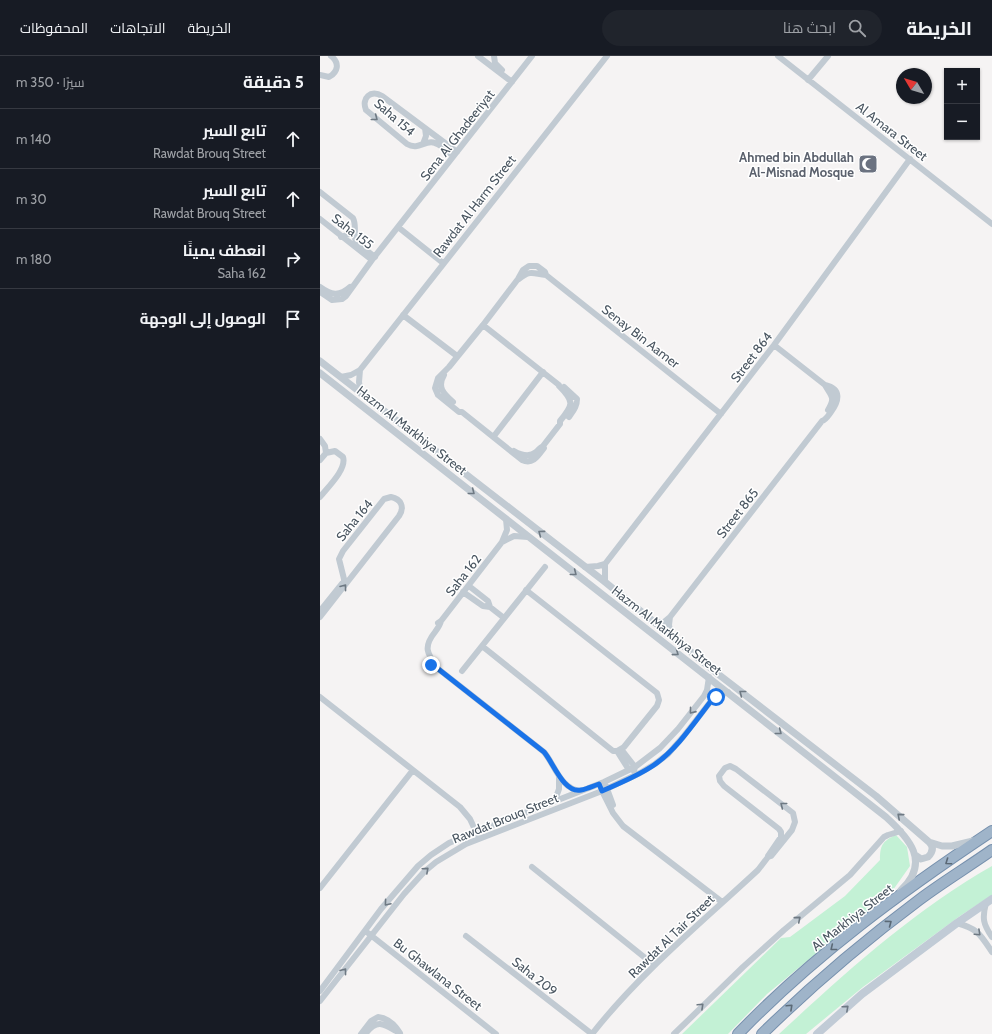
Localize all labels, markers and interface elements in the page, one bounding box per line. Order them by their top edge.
search box [602,10,882,46]
icon: search [846,17,868,39]
text: الخريطة [906,17,972,40]
text: المحفوظات [20,19,88,37]
text: الاتجاهات [110,19,166,37]
text: الخريطة [188,19,231,37]
text: ابحث هنا [783,19,836,37]
north arrow [896,68,932,104]
map controls [944,68,980,140]
button: + [944,68,980,104]
text: 5 دقيقة [243,72,304,92]
text: سيرًا · 350 m [16,74,84,90]
street label: Sena Al Ghadeeriyat [417,86,498,184]
street label: Saha 154 [371,95,419,139]
street label: Al Amara Street [853,98,931,164]
button: − [944,104,980,140]
one-way arrow [370,114,377,121]
text: تابع السير [203,122,266,140]
icon: ahead [282,128,304,150]
text: 140 m [16,131,51,147]
text: Rawdat Brouq Street [153,145,266,161]
place label: Ahmed bin Abdullah Al-Misnad Mosque [739,149,854,180]
street label: Rawdat Al Harm Street [429,151,519,260]
mosque icon: Ahmed bin Abdullah Al-Misnad Mosque [857,153,879,175]
text: تابع السير [203,182,266,200]
icon: ahead [282,188,304,210]
text: 30 m [16,191,46,207]
text: Rawdat Brouq Street [153,205,266,221]
street label: Saha 155 [329,210,377,252]
text: انعطف يمينًا [183,242,266,260]
icon: right [282,248,304,270]
text: 180 m [16,251,52,267]
text: Saha 162 [218,265,266,281]
street label: Senay Bin Aamer [599,301,684,372]
icon: arrive [282,308,304,330]
text: الوصول إلى الوجهة [140,310,266,328]
street label: Street 864 [727,328,775,385]
street label: Hazm Al Markhiya Street [354,382,471,478]
street label: Street 865 [713,485,761,541]
one-way arrow [467,487,474,494]
street label: Saha 164 [332,495,376,544]
one-way arrow [538,531,545,538]
street label: Saha 162 [442,551,484,599]
one-way arrow [569,568,576,575]
street label: Hazm Al Markhiya Street [609,582,726,678]
one-way arrow [339,584,346,591]
one-way arrow [672,648,679,655]
route end [422,656,440,674]
route start [707,688,725,706]
one-way arrow [739,690,746,697]
one-way arrow [690,707,697,714]
one-way arrow [774,728,781,735]
street label: Rawdat Brouq Street [450,789,561,847]
one-way arrow [781,803,788,810]
one-way arrow [897,813,904,820]
one-way arrow [946,857,953,864]
one-way arrow [421,867,429,875]
street label: Al Markhiya Street [808,880,897,954]
street label: Rawdat Al Tair Street [625,890,718,981]
one-way arrow [384,898,391,905]
one-way arrow [793,916,800,923]
one-way arrow [885,920,892,927]
one-way arrow [973,928,981,936]
street label: Bu Ghawlana Street [391,935,486,1014]
one-way arrow [831,943,838,950]
street label: Saha 209 [509,953,561,999]
one-way arrow [339,968,346,975]
one-way arrow [696,1003,704,1011]
one-way arrow [785,1004,793,1012]
one-way arrow [841,1006,849,1013]

